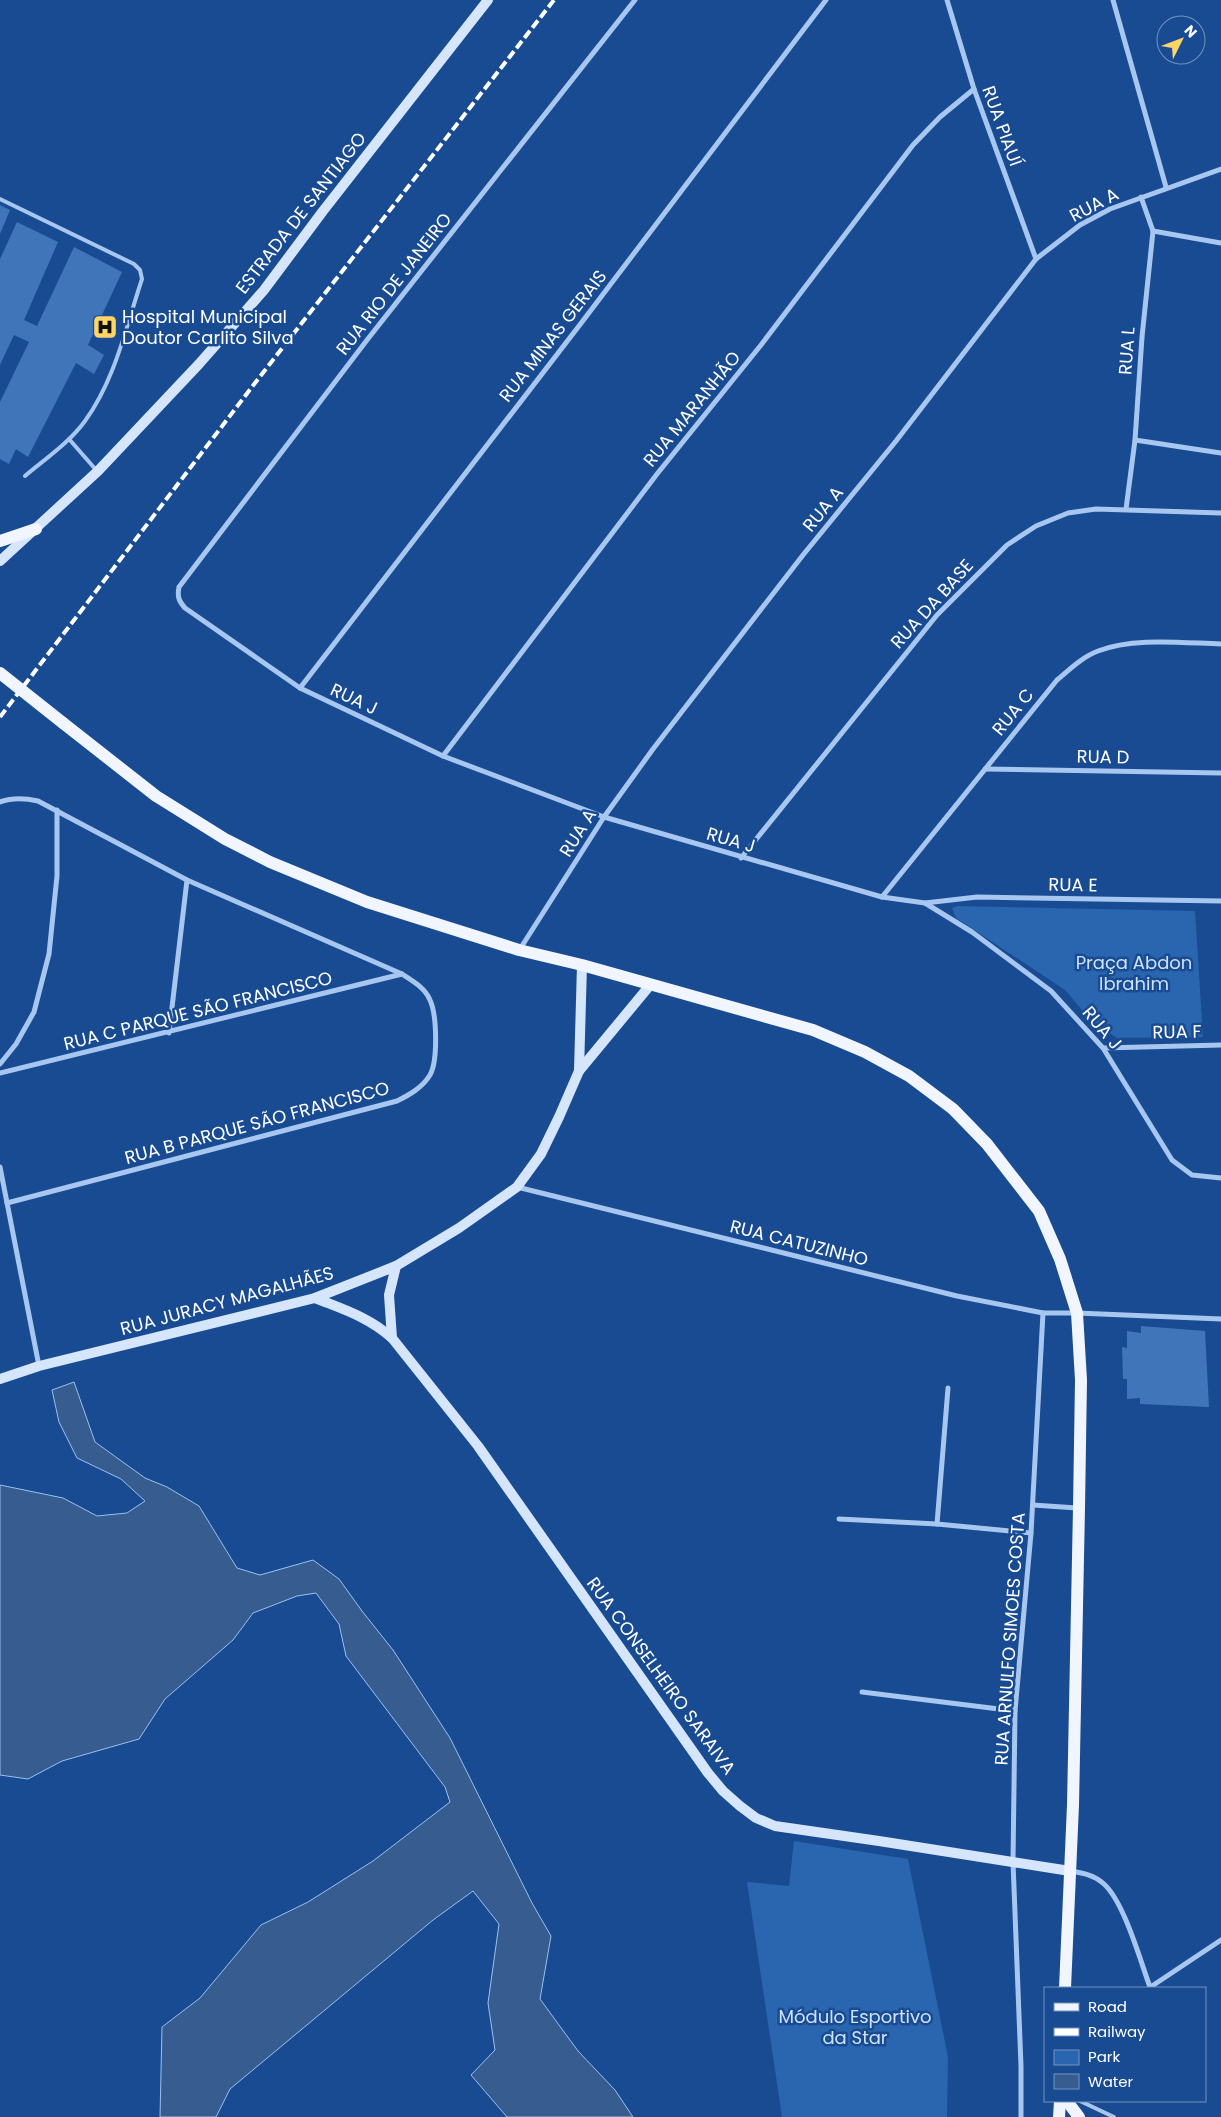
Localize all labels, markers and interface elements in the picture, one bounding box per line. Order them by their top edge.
north arrow [1156,15,1206,65]
text: N [1180,21,1202,42]
street label: RUA PIAUÍ [976,82,1029,169]
street label: ESTRADA DE SANTIAGO [230,127,372,299]
street label: RUA A [1065,181,1123,228]
street label: RUA RIO DE JANEIRO [330,207,457,360]
street label: RUA MINAS GERAIS [493,264,612,407]
place label: Hospital Municipal Doutor Carlito Silva [122,304,294,350]
hospital icon: Hospital Municipal Doutor Carlito Silva [92,314,118,340]
street label: RUA L [1112,326,1141,376]
street label: RUA MARANHÃO [637,346,746,472]
street label: RUA A [796,481,849,537]
street label: RUA DA BASE [885,553,979,654]
street label: RUA J [326,677,382,720]
street label: RUA C [986,683,1039,741]
street label: RUA D [1076,744,1130,769]
street label: RUA A [553,804,602,861]
street label: RUA J [704,821,758,858]
street label: RUA E [1048,872,1098,897]
park label: Praça Abdon Ibrahim [1076,950,1192,996]
street label: RUA C PARQUE SÃO FRANCISCO [61,965,335,1056]
street label: RUA J [1077,1001,1128,1055]
street label: RUA F [1152,1019,1202,1044]
street label: RUA B PARQUE SÃO FRANCISCO [122,1075,392,1170]
street label: RUA CATUZINHO [728,1213,871,1272]
street label: RUA JURACY MAGALHÃES [117,1260,336,1341]
street label: RUA ARNULFO SIMOES COSTA [988,1512,1031,1766]
street label: RUA CONSELHEIRO SARAIVA [581,1572,742,1780]
legend [1044,1987,1206,2102]
text: Road [1088,1996,1127,2017]
park label: Módulo Esportivo da Star [778,2004,932,2050]
text: Railway [1088,2021,1146,2042]
text: Park [1088,2046,1120,2067]
text: Water [1088,2071,1134,2092]

